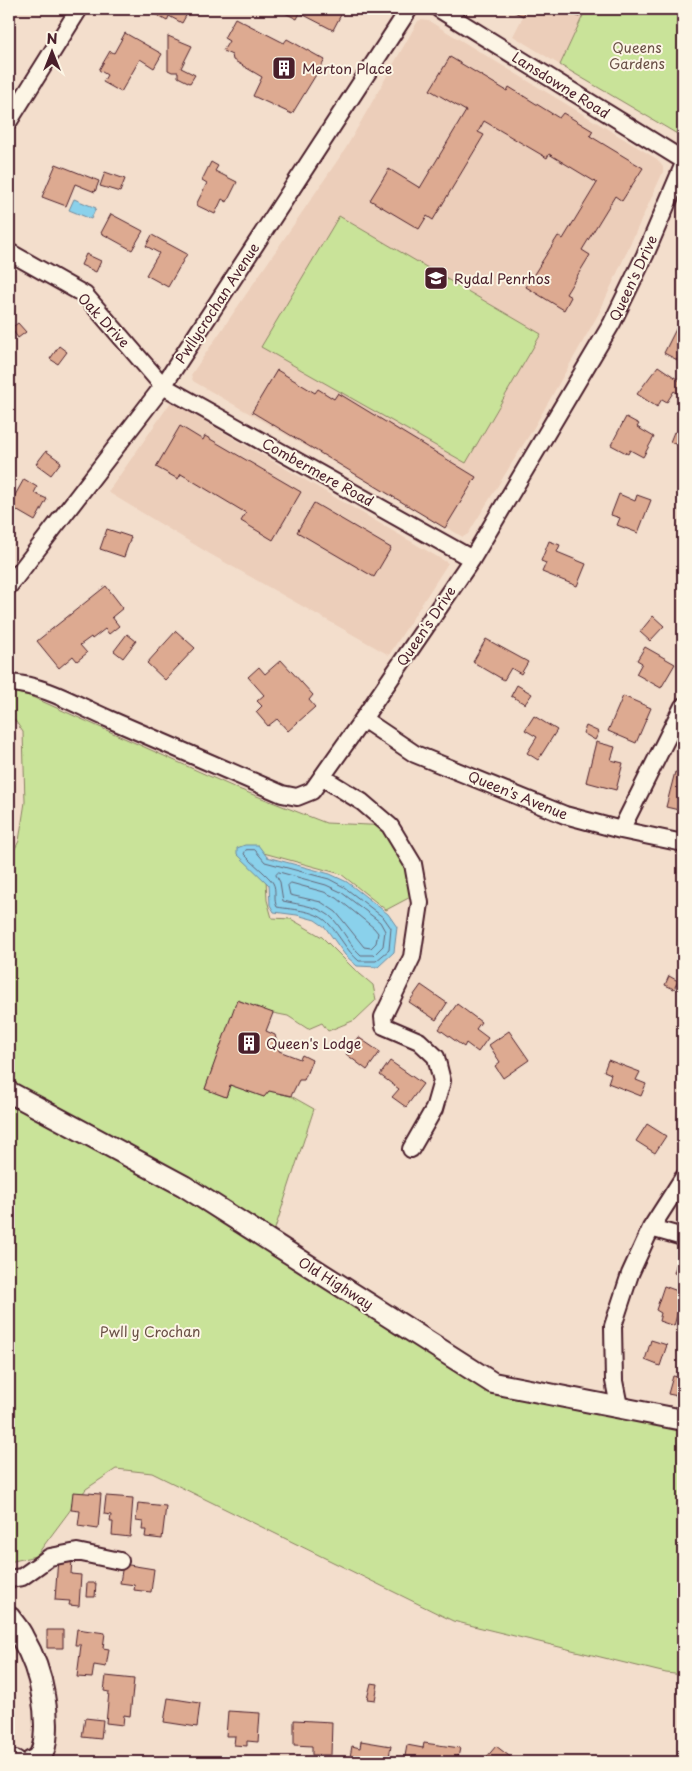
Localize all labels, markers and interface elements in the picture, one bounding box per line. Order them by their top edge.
north arrow [28,28,78,78]
text: N [46,28,58,49]
park label: Queens Gardens [609,37,665,74]
street label: Lansdowne Road [508,46,614,124]
building icon: Merton Place [271,55,297,81]
place label: Merton Place [302,58,392,79]
street label: Queen's Drive [604,232,662,324]
street label: Pwllycrochan Avenue [170,238,264,368]
school or university icon: Rydal Penrhos [423,265,449,291]
place label: Rydal Penrhos [454,268,550,289]
street label: Oak Drive [73,288,135,352]
street label: Combermere Road [258,433,378,511]
street label: Queen's Drive [391,582,461,670]
street label: Queen's Avenue [465,765,571,825]
building icon: Queen's Lodge [236,1030,262,1056]
place label: Queen's Lodge [266,1033,361,1054]
street label: Old Highway [294,1251,378,1315]
park label: Pwll y Crochan [100,1321,200,1342]

